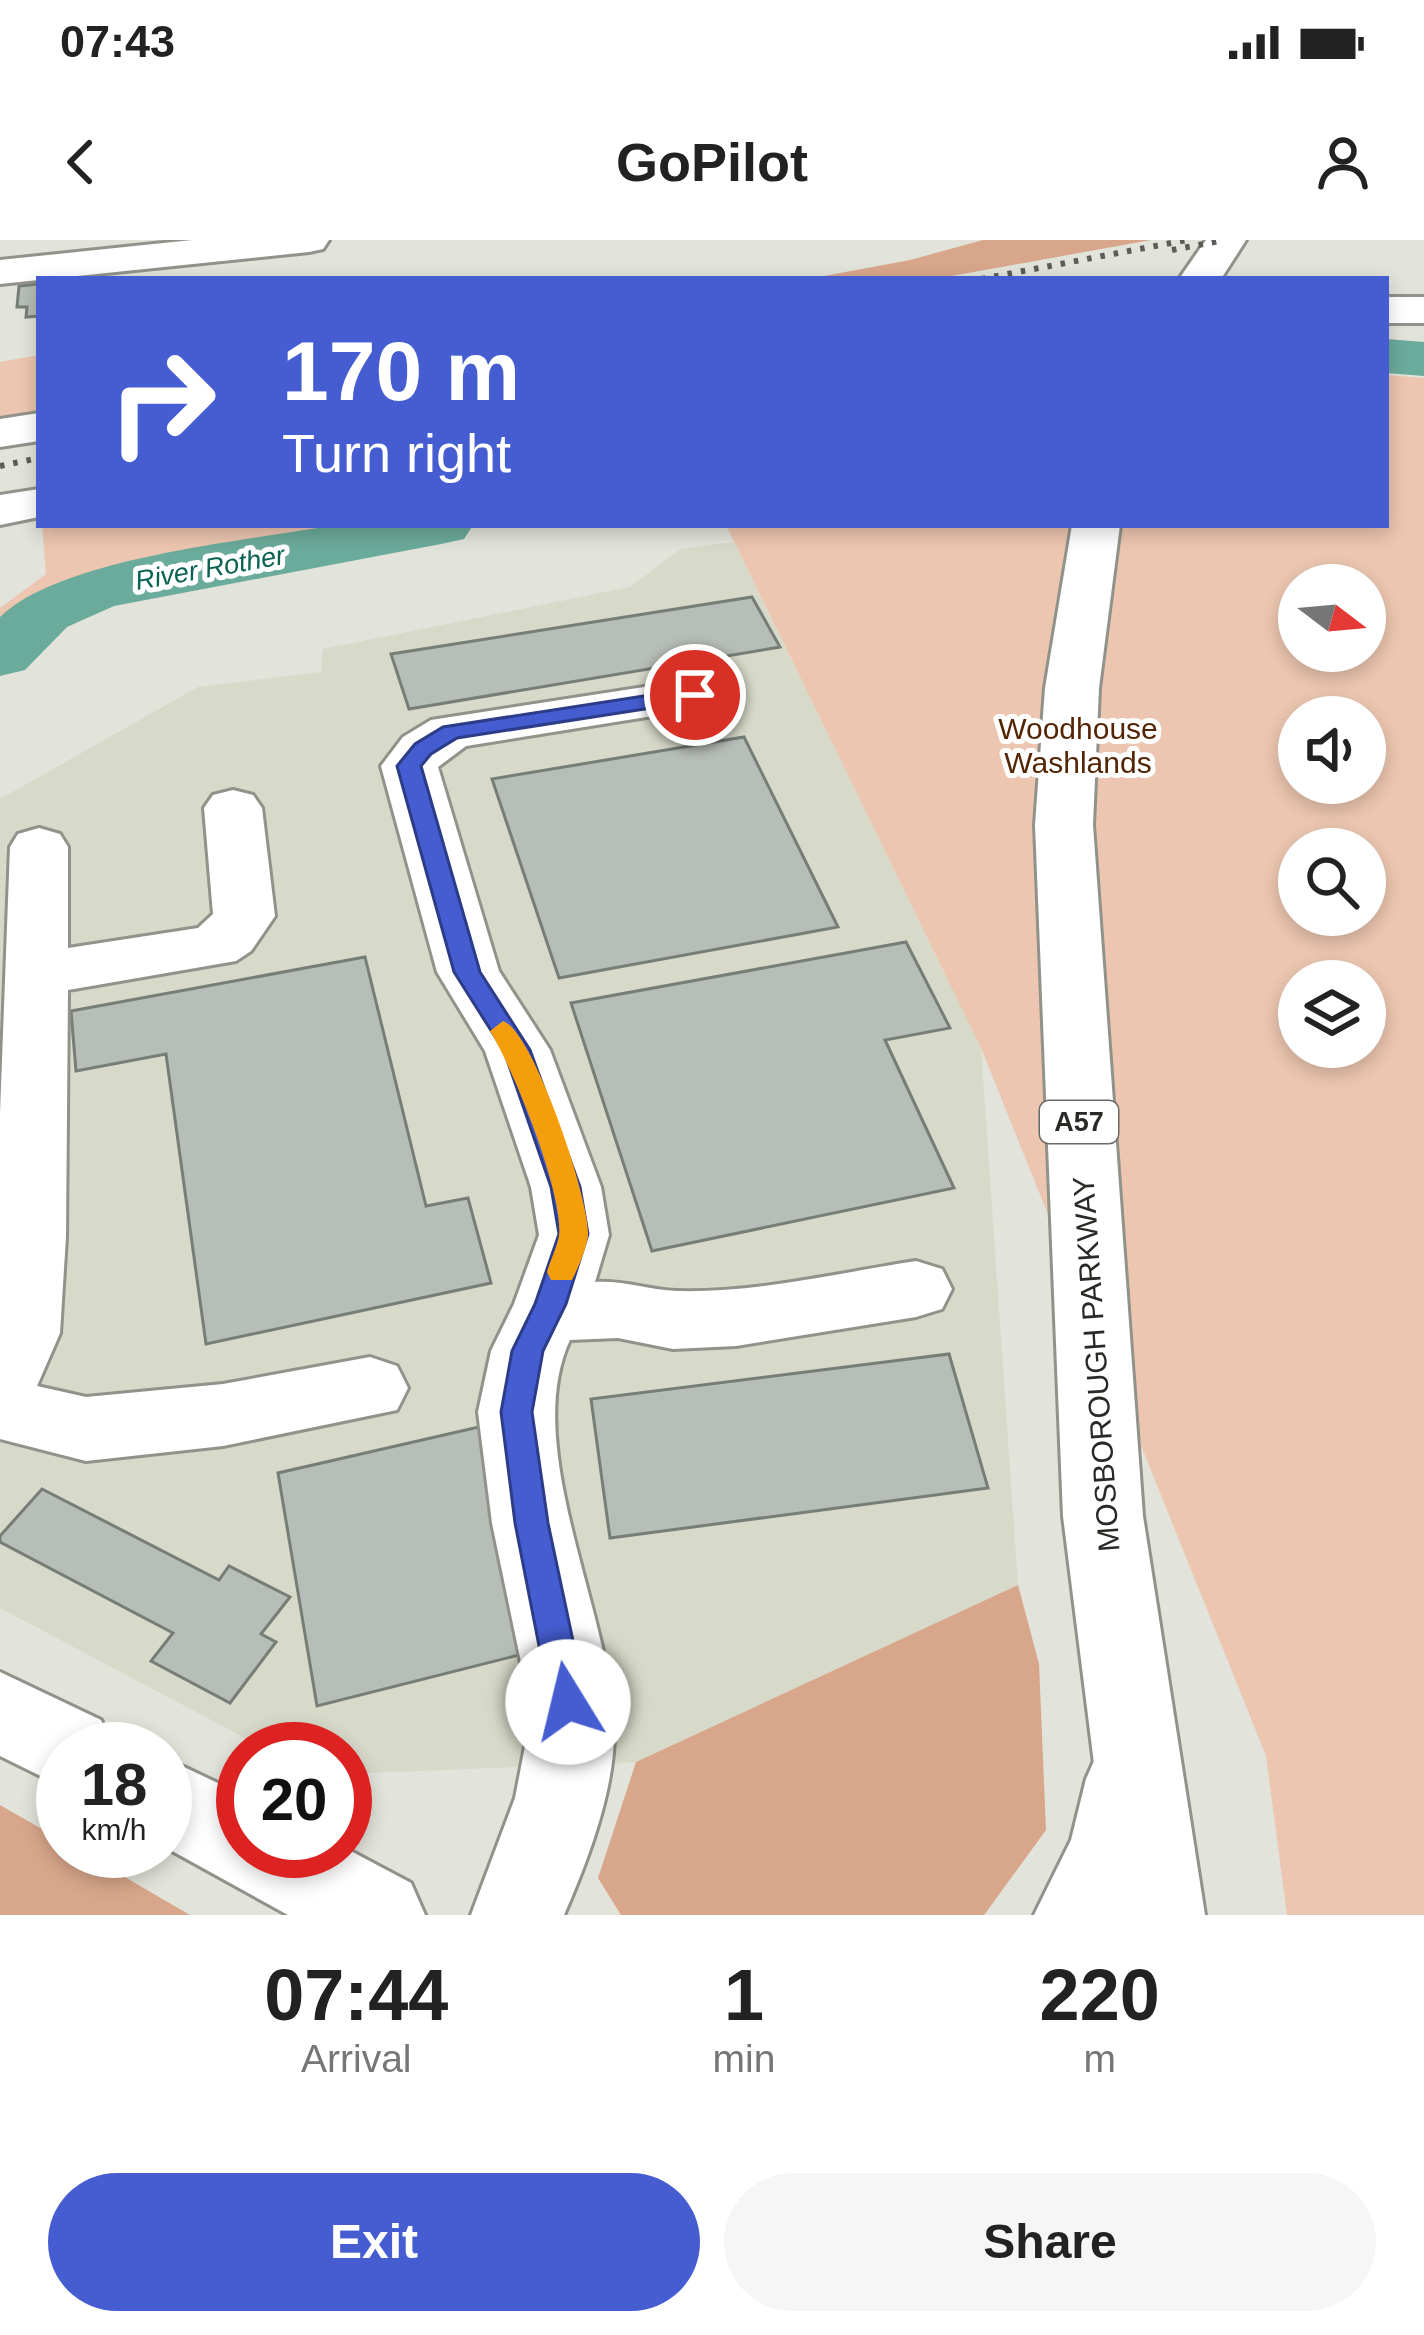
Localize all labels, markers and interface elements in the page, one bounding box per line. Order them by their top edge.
text: 07:43 [60,16,175,67]
icon: back [48,129,114,195]
icon: person [1310,129,1376,195]
text: GoPilot [616,132,808,192]
icon: right [84,324,240,480]
text: 170 m [282,324,520,418]
text: Turn right [282,423,511,483]
water label: River Rother [133,540,288,596]
north arrow [1278,564,1386,672]
map controls [1278,564,1386,1068]
pin [644,644,746,746]
icon: arrive [662,662,728,728]
button: sound [1278,696,1386,804]
park label: Woodhouse Washlands [998,712,1158,779]
button: search [1278,828,1386,936]
button: layers [1278,960,1386,1068]
road number: A57 [1040,1101,1118,1143]
street label: MOSBOROUGH PARKWAY [1066,1175,1126,1553]
position arrow [505,1639,631,1765]
speed limit sign: 20 [216,1722,372,1878]
text: 18 [81,1751,147,1818]
text: km/h [81,1813,147,1846]
text: 07:44 [264,1955,448,2035]
text: 1 [724,1955,764,2035]
text: 220 [1040,1955,1160,2035]
text: Arrival [301,2037,412,2080]
text: min [713,2037,775,2080]
text: m [1083,2037,1116,2080]
button: Exit [48,2173,700,2311]
button: Share [724,2173,1376,2311]

